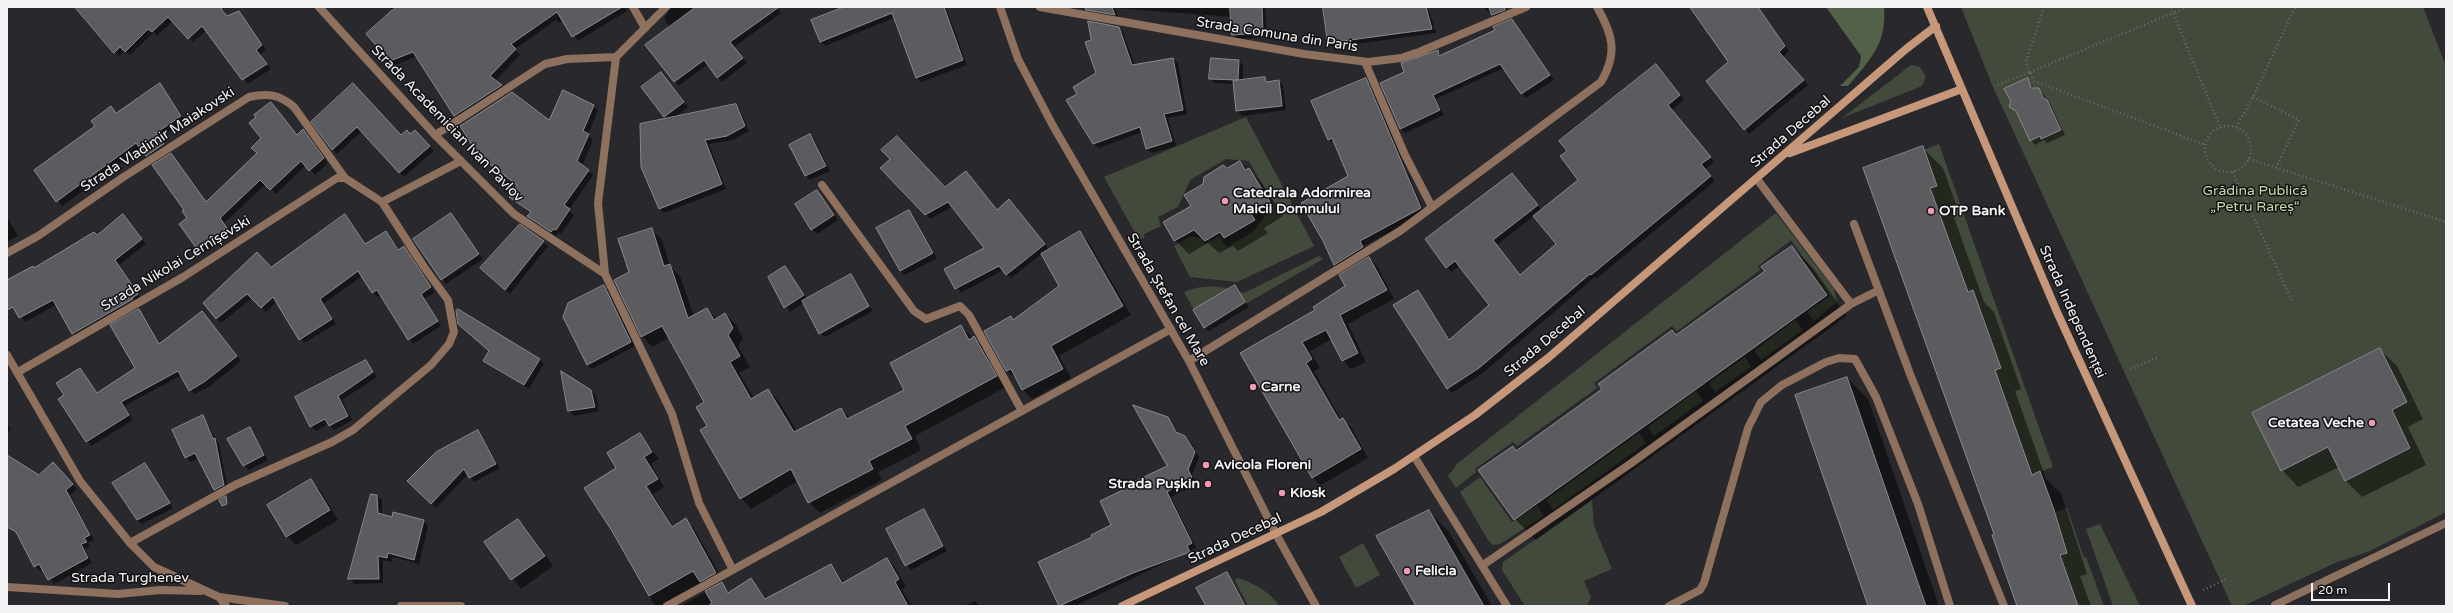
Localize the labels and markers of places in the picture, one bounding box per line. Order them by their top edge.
place label: Catedrala Adormirea Maicii Domnului [1233,185,1371,218]
marker: Catedrala Adormirea Maicii Domnului [1220,196,1230,206]
place label: OTP Bank [1939,203,2005,219]
marker: OTP Bank [1926,206,1936,216]
place label: Carne [1261,379,1300,395]
marker: Carne [1248,382,1258,392]
place label: Cetatea Veche [2268,415,2364,431]
marker: Cetatea Veche [2367,418,2377,428]
place label: Avicola Floreni [1214,457,1311,473]
marker: Avicola Floreni [1201,460,1211,470]
place label: Strada Pușkin [1109,476,1200,492]
marker: Strada Pușkin [1203,479,1213,489]
place label: Kiosk [1290,485,1326,501]
marker: Kiosk [1277,488,1287,498]
place label: Felicia [1415,563,1457,579]
marker: Felicia [1402,566,1412,576]

